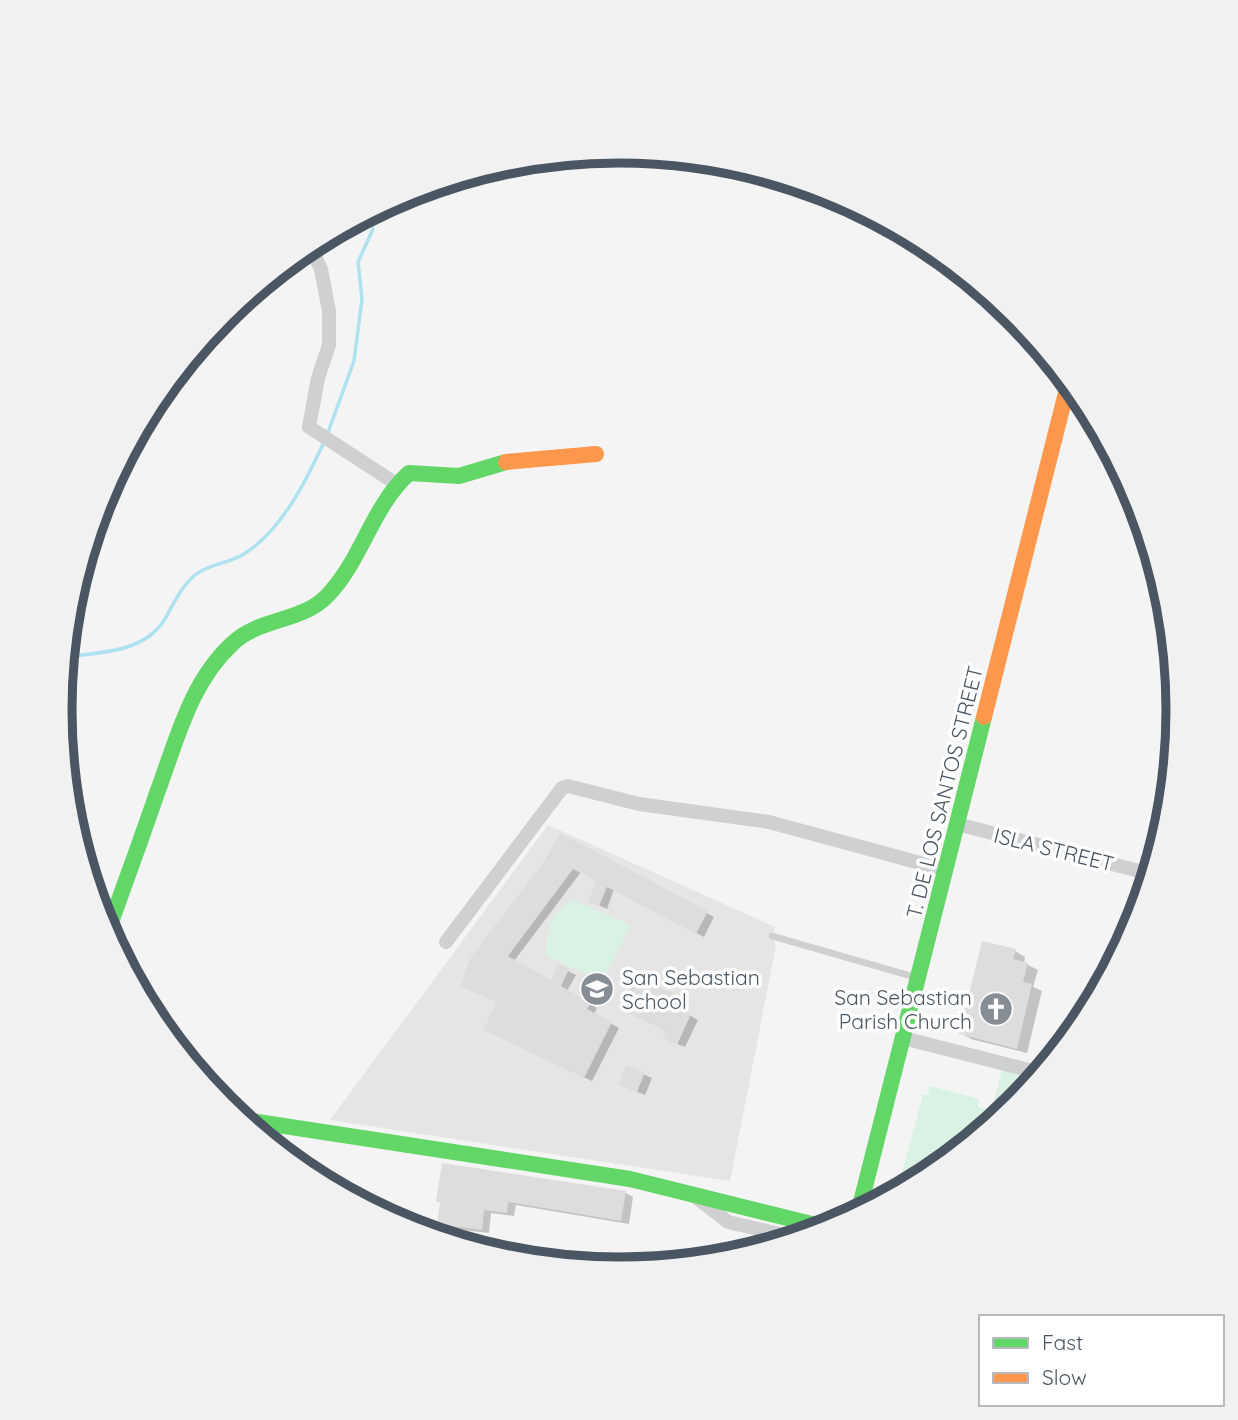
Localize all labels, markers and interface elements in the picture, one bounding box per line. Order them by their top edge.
street label: T. DE LOS SANTOS STREET [900,663,988,921]
street label: ISLA STREET [991,822,1117,876]
place label: San Sebastian School [622,964,760,1014]
school or university icon: San Sebastian School [578,970,616,1008]
place label: San Sebastian Parish Church [834,984,972,1034]
church icon: San Sebastian Parish Church [977,990,1015,1028]
legend [979,1315,1224,1406]
text: Fast [1042,1329,1083,1355]
text: Slow [1042,1364,1087,1390]

